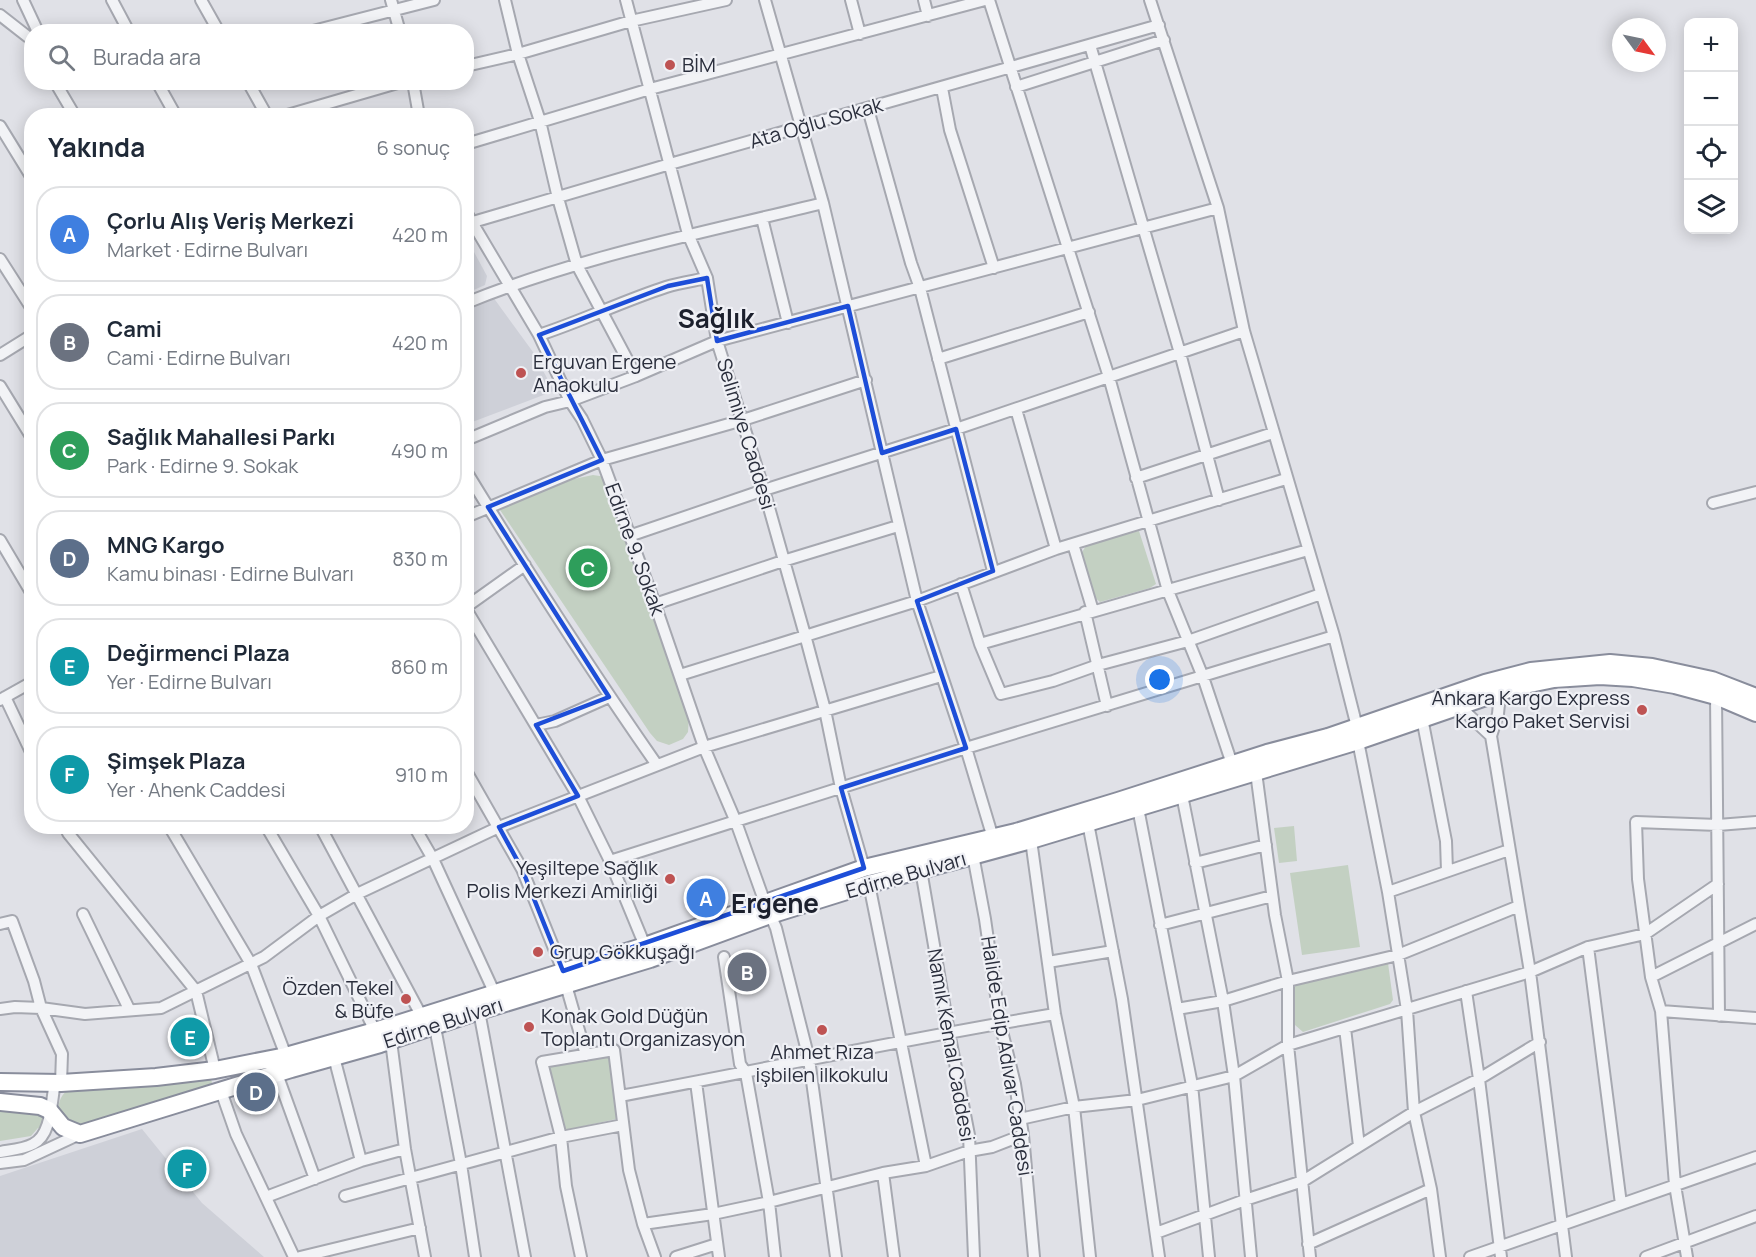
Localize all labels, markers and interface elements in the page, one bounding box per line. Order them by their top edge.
north arrow [1612,18,1666,72]
map controls [1684,18,1738,234]
button: + [1684,18,1738,72]
search box [24,24,474,90]
icon: search [45,41,78,74]
text: Burada ara [93,42,201,72]
place label: BİM [682,51,716,78]
marker: BİM [663,58,677,72]
button: − [1684,72,1738,126]
street label: Ata Oğlu Sokak [746,90,887,154]
button: locate [1684,126,1738,180]
text: Yakında [48,129,145,165]
text: 6 sonuç [376,134,450,161]
button: layers [1684,180,1738,234]
text: Çorlu Alış Veriş Merkezi [107,206,354,236]
text: A [63,221,76,248]
text: 420 m [392,221,448,248]
text: Market · Edirne Bulvarı [107,236,308,263]
district label: Sağlık [678,300,755,336]
text: Cami [107,314,162,344]
text: B [63,329,76,356]
text: 420 m [392,329,448,356]
text: Cami · Edirne Bulvarı [107,344,291,371]
place label: Erguvan Ergene Anaokulu [533,348,676,398]
street label: Selimiye Caddesi [711,355,782,513]
marker: Erguvan Ergene Anaokulu [514,366,528,380]
text: Sağlık Mahallesi Parkı [107,422,335,452]
text: C [62,437,77,464]
text: 490 m [391,437,448,464]
text: Park · Edirne 9. Sokak [107,452,298,479]
street label: Edirne 9. Sokak [599,479,672,620]
text: MNG Kargo [107,530,225,560]
text: D [62,545,77,572]
text: 830 m [392,545,448,572]
pin: C [568,546,608,590]
text: Kamu binası · Edirne Bulvarı [107,560,354,587]
text: Değirmenci Plaza [107,638,290,668]
text: E [64,653,75,680]
text: 860 m [391,653,448,680]
your location [1145,665,1174,694]
text: Yer · Edirne Bulvarı [107,668,272,695]
place label: Ankara Kargo Express Kargo Paket Servisi [1432,684,1630,734]
marker: Ankara Kargo Express Kargo Paket Servisi [1635,703,1649,717]
text: Şimşek Plaza [107,746,245,776]
text: F [64,761,75,788]
text: 910 m [395,761,448,788]
text: Yer · Ahenk Caddesi [107,776,286,803]
street label: Edirne Bulvarı [843,844,969,905]
place label: Yeşiltepe Sağlık Polis Merkezi Amirliği [467,854,659,904]
marker: Yeşiltepe Sağlık Polis Merkezi Amirliği [663,872,677,886]
pin: A [686,876,726,920]
district label: Ergene [731,885,819,921]
street label: Halide Edip Adıvar Caddesi [975,934,1040,1178]
place label: Grup Gökkuşağı [550,938,695,965]
marker: Grup Gökkuşağı [531,945,545,959]
street label: Namık Kemal Caddesi [921,946,982,1144]
pin: B [728,950,766,994]
place label: Özden Tekel & Büfe [283,974,394,1024]
street label: Edirne Bulvarı [380,991,506,1055]
marker: Özden Tekel & Büfe [399,992,413,1006]
place label: Konak Gold Düğün Toplantı Organizasyon [541,1002,745,1052]
pin: E [170,1014,210,1060]
marker: Konak Gold Düğün Toplantı Organizasyon [522,1020,536,1034]
marker: Ahmet Rıza işbilen ilkokulu [815,1023,829,1037]
place label: Ahmet Rıza işbilen ilkokulu [756,1038,888,1088]
pin: D [236,1070,276,1114]
pin: F [168,1146,207,1192]

